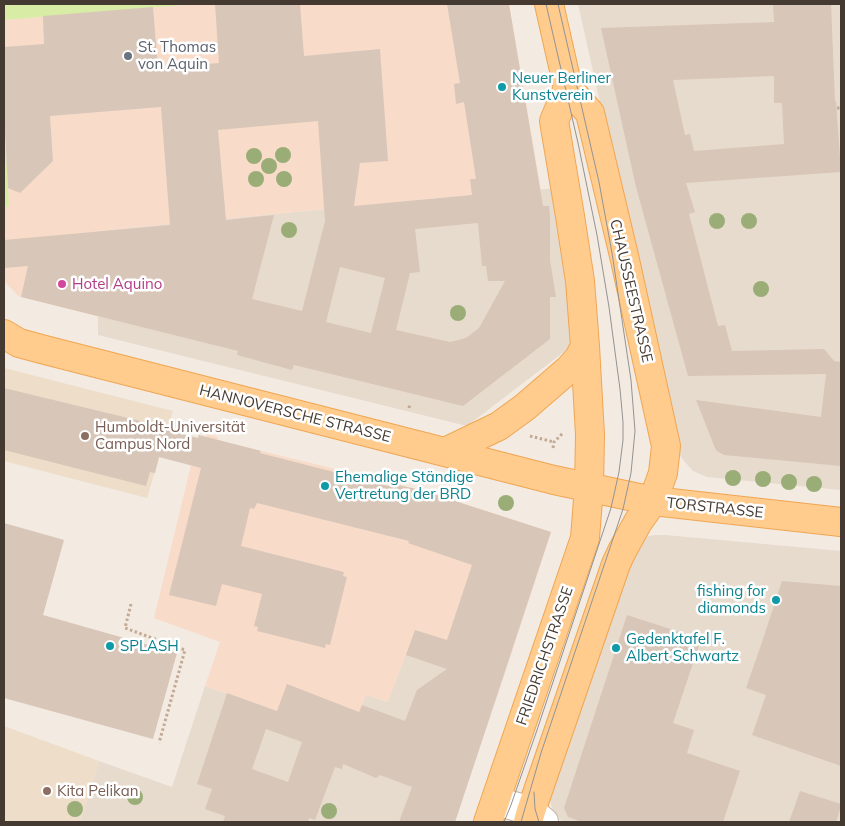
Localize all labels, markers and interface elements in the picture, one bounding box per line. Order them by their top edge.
place label: St. Thomas von Aquin [138,38,216,73]
marker: St. Thomas von Aquin [122,50,134,62]
place label: Neuer Berliner Kunstverein [512,69,611,104]
marker: Neuer Berliner Kunstverein [496,81,508,93]
street label: CHAUSSEESTRASSE [606,218,656,364]
place label: Hotel Aquino [72,275,162,293]
marker: Hotel Aquino [56,278,68,290]
street label: HANNOVERSCHE STRASSE [197,381,393,447]
place label: Humboldt-Universität Campus Nord [95,418,245,453]
marker: Humboldt-Universität Campus Nord [79,430,91,442]
place label: Ehemalige Ständige Vertretung der BRD [335,468,473,503]
marker: Ehemalige Ständige Vertretung der BRD [319,480,331,492]
street label: TORSTRASSE [666,494,764,522]
place label: fishing for diamonds [697,582,766,617]
street label: FRIEDRICHSTRASSE [513,584,577,728]
marker: fishing for diamonds [770,594,782,606]
place label: Gedenktafel F. Albert Schwartz [626,630,739,665]
place label: SPLASH [120,637,179,655]
marker: SPLASH [104,640,116,652]
marker: Gedenktafel F. Albert Schwartz [610,642,622,654]
place label: Kita Pelikan [57,782,138,800]
marker: Kita Pelikan [41,785,53,797]

